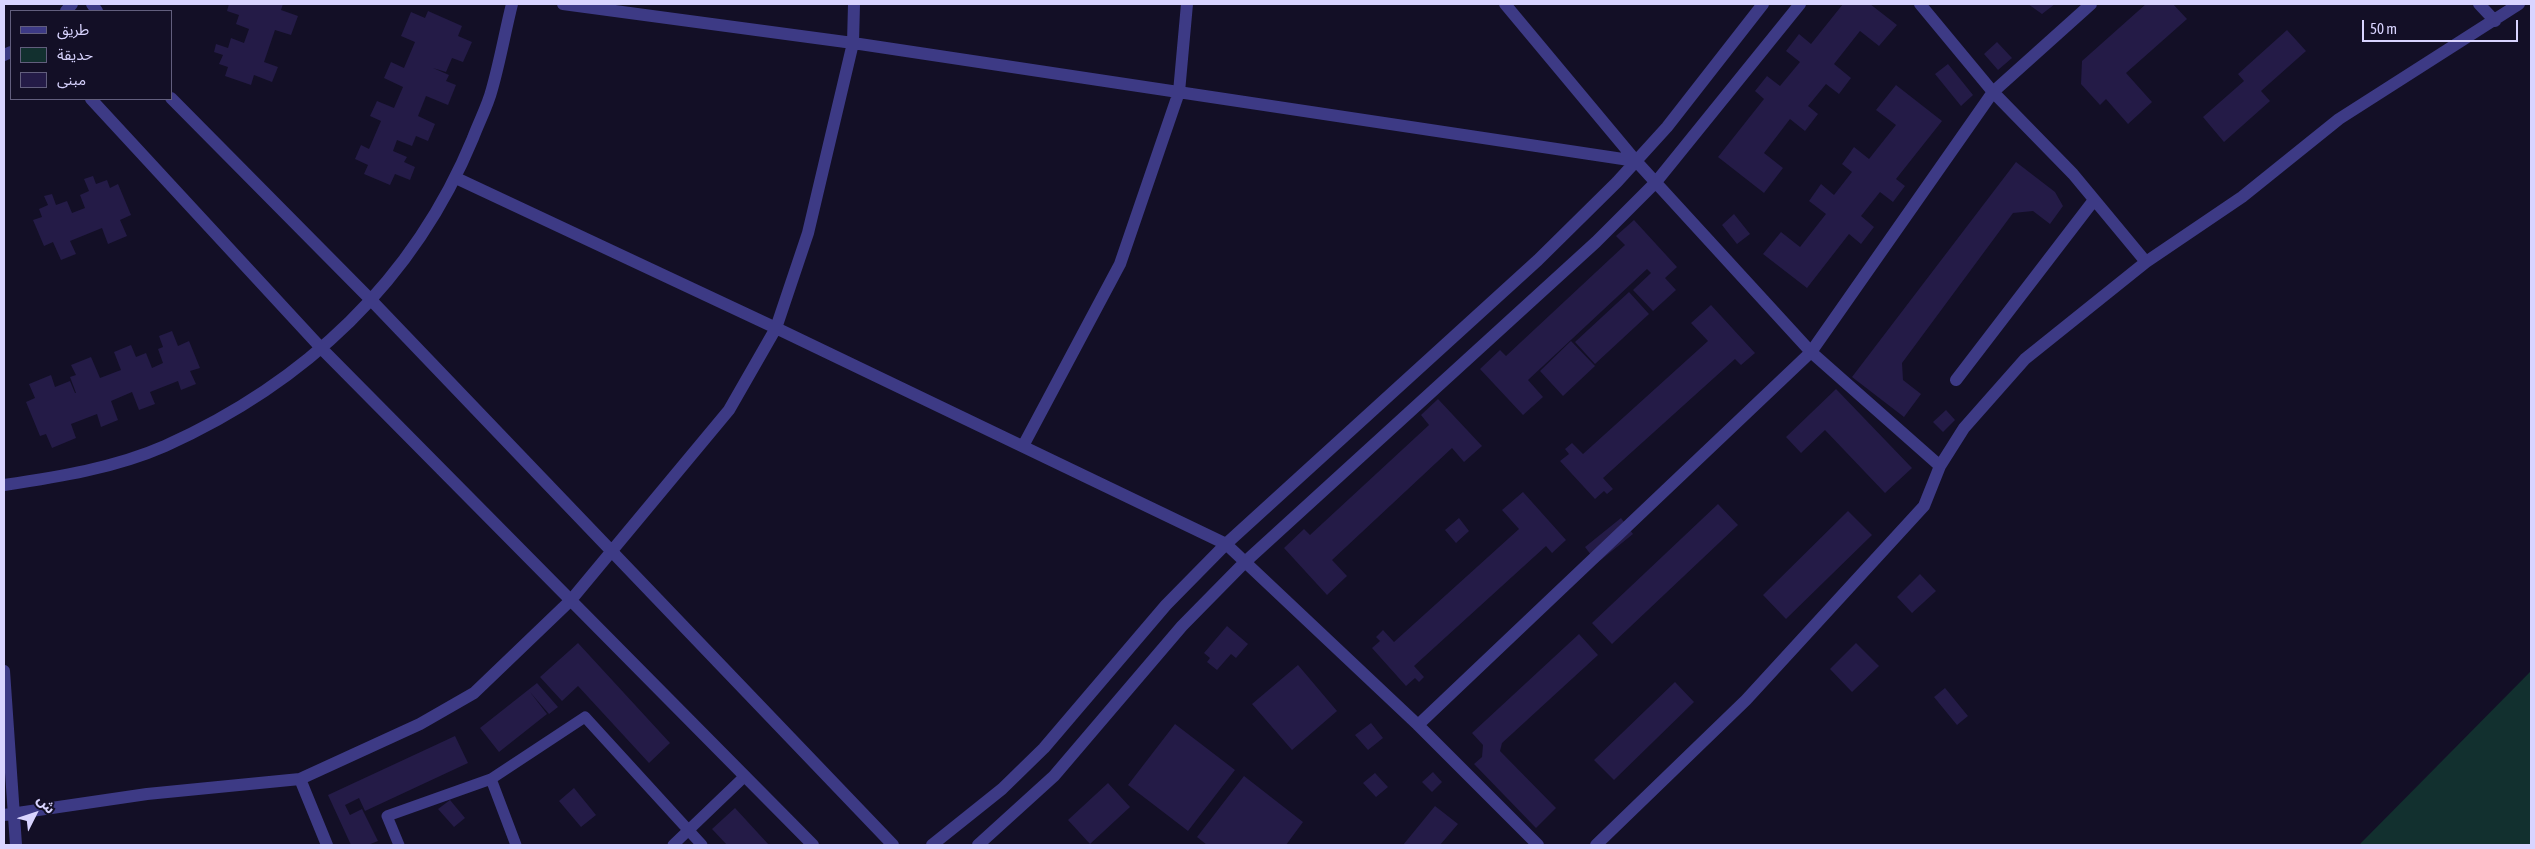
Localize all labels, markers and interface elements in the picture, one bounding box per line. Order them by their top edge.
legend [10,10,172,100]
scale bar [2365,10,2521,42]
text: 50 m [2370,20,2397,37]
text: طريق [57,21,89,38]
text: حديقة [57,46,93,63]
text: مبنى [57,71,86,88]
north arrow [10,789,60,839]
text: ش [34,792,59,817]

